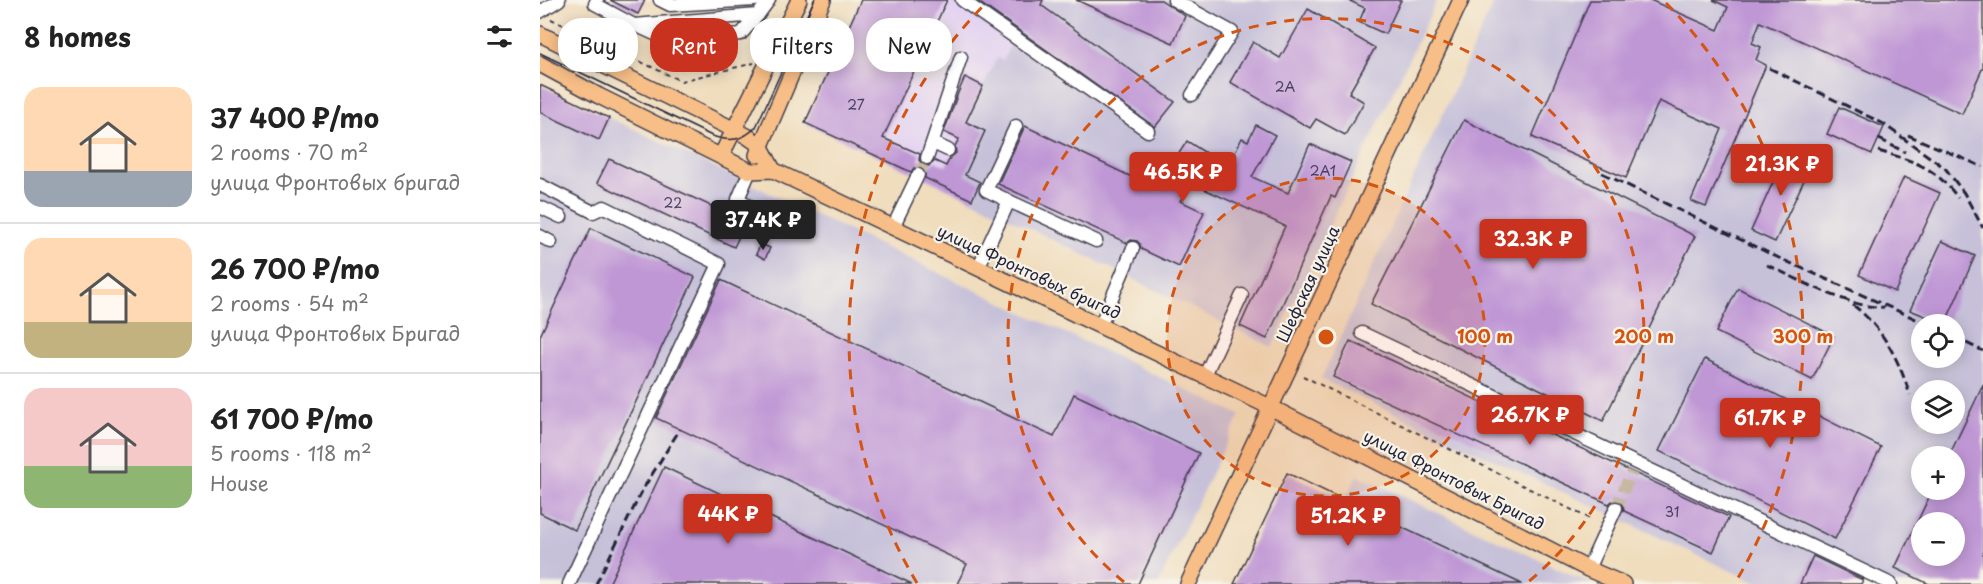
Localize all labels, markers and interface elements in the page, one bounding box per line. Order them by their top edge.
text: 8 homes [24,17,131,56]
chip: Buy [558,18,638,72]
chip: Rent [650,18,738,72]
chip: Filters [750,18,854,72]
chip: New [866,18,952,72]
icon: filters [483,20,516,53]
house number: 2А [1275,76,1296,97]
house number: 27 [847,94,865,115]
text: 37 400 ₽/mo [210,98,379,137]
icon: home [72,111,144,183]
text: 2 rooms · 70 m² [210,137,368,167]
pin: 21.3K ₽ [1727,144,1837,195]
text: 21.3K ₽ [1745,148,1819,178]
pin: 46.5K ₽ [1128,152,1238,203]
text: 46.5K ₽ [1143,156,1223,186]
house number: 2А1 [1310,160,1336,181]
text: улица Фронтовых бригад [210,167,460,197]
house number: 22 [664,192,682,213]
pin: 37.4K ₽ [708,200,818,251]
text: 37.4K ₽ [725,204,801,234]
street label: улица Фронтовых бригад [934,218,1125,324]
pin: 32.3K ₽ [1478,219,1588,270]
street label: Шефская улица [1270,221,1345,346]
text: 32.3K ₽ [1494,223,1572,253]
text: 26 700 ₽/mo [210,249,380,288]
icon: home [72,262,144,334]
text: 2 rooms · 54 m² [210,288,369,318]
map controls [1911,314,1965,566]
button: locate [1911,314,1965,368]
text: улица Фронтовых Бригад [210,318,460,348]
text: 100 m [1457,322,1513,349]
text: 200 m [1614,322,1674,349]
text: 300 m [1773,322,1833,349]
centre of rings [1316,327,1336,347]
button: layers [1911,380,1965,434]
pin: 26.7K ₽ [1475,395,1585,446]
pin: 61.7K ₽ [1715,398,1825,449]
text: 61 700 ₽/mo [210,399,373,438]
text: 26.7K ₽ [1491,399,1569,429]
text: 61.7K ₽ [1734,402,1806,432]
icon: home [72,412,144,484]
street label: улица Фронтовых Бригад [1360,423,1549,535]
text: 5 rooms · 118 m² [210,438,372,468]
button: + [1911,446,1965,500]
text: House [210,468,269,498]
pin: 44K ₽ [686,494,770,545]
pin: 51.2K ₽ [1293,496,1403,547]
text: 44K ₽ [697,498,759,528]
text: 51.2K ₽ [1310,500,1386,530]
house number: 31 [1665,501,1679,522]
button: − [1911,512,1965,566]

